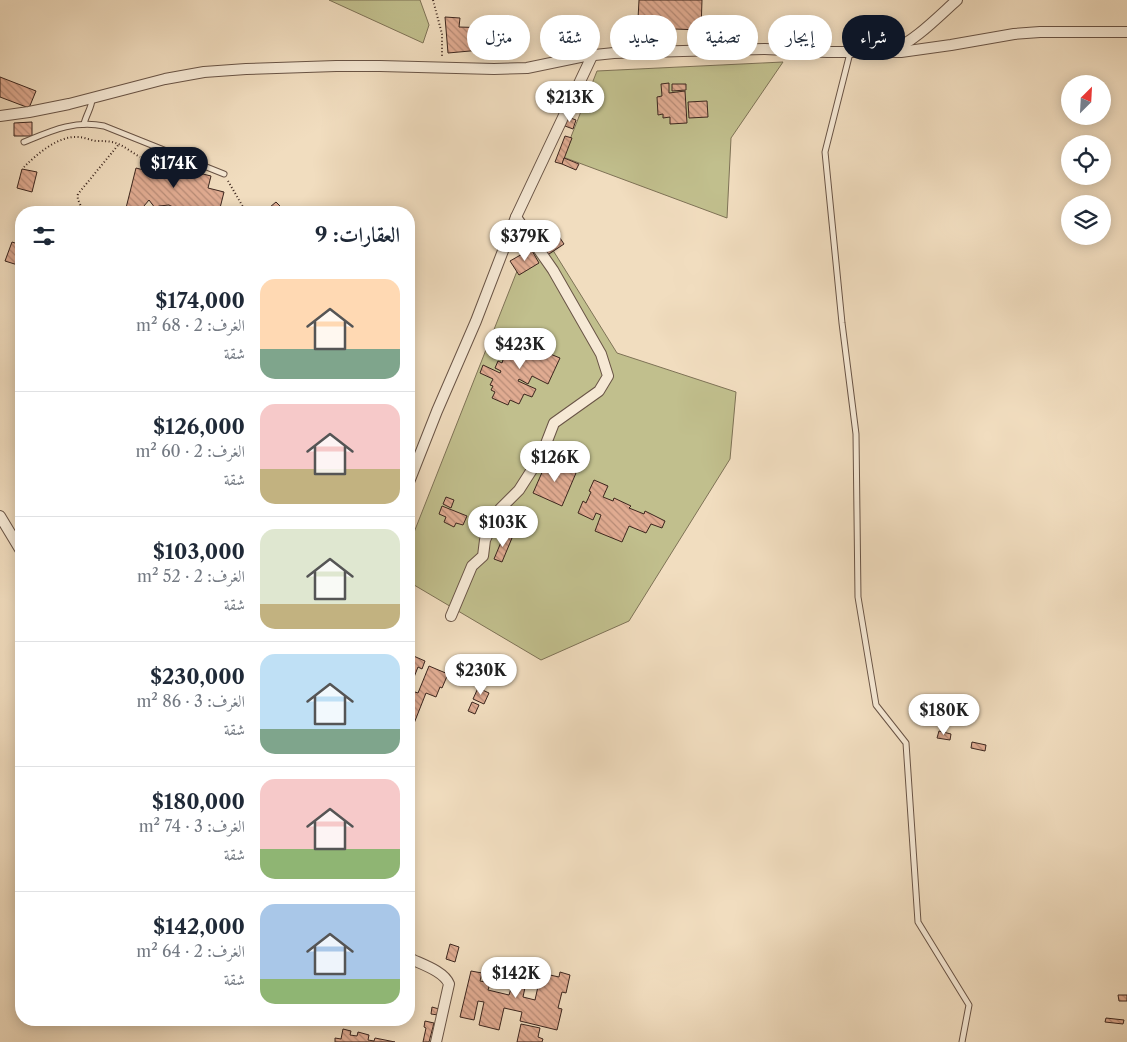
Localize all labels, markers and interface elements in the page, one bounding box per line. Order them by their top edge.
chip: منزل [467,15,530,60]
chip: شقة [540,15,600,60]
chip: جديد [610,15,677,60]
chip: تصفية [687,15,758,60]
chip: إيجار [768,15,832,60]
chip: شراء [842,15,905,60]
north arrow [1061,75,1111,125]
map controls [1061,75,1111,245]
pin: $213K [535,80,605,123]
text: $213K [546,87,594,107]
button: locate [1061,135,1111,185]
pin: $174K [139,146,209,189]
text: $174K [151,153,197,173]
button: layers [1061,195,1111,245]
pin: $379K [490,220,560,262]
icon: filters [30,222,58,250]
text: العقارات: 9 [315,222,400,247]
text: $379K [501,226,549,246]
text: $174,000 [155,288,245,313]
icon: home [300,299,360,359]
text: الغرف: 2 · 68 m² [136,315,245,335]
pin: $423K [485,328,555,370]
text: $423K [495,334,545,354]
text: شقة [224,343,245,363]
text: $126,000 [153,414,245,439]
icon: home [300,424,360,484]
pin: $126K [520,440,590,483]
text: الغرف: 2 · 60 m² [135,441,245,461]
text: $126K [531,447,579,467]
text: شقة [224,469,245,489]
pin: $103K [468,506,538,548]
text: $103K [479,512,527,532]
text: $103,000 [153,539,245,564]
icon: home [300,549,360,609]
text: الغرف: 2 · 52 m² [137,566,245,586]
text: شقة [224,594,245,614]
pin: $230K [446,654,516,696]
text: $230K [456,660,506,680]
text: $230,000 [150,664,245,689]
icon: home [300,674,360,734]
text: الغرف: 3 · 86 m² [136,691,245,711]
pin: $180K [909,694,979,736]
text: $180K [920,700,968,720]
text: شقة [224,719,245,739]
text: $180,000 [152,789,245,814]
icon: home [300,799,360,859]
text: الغرف: 3 · 74 m² [139,816,245,836]
text: شقة [224,844,245,864]
text: $142,000 [153,914,245,939]
icon: home [300,924,360,984]
text: الغرف: 2 · 64 m² [136,941,245,961]
pin: $142K [481,956,551,999]
text: $142K [492,963,540,983]
text: شقة [224,969,245,989]

